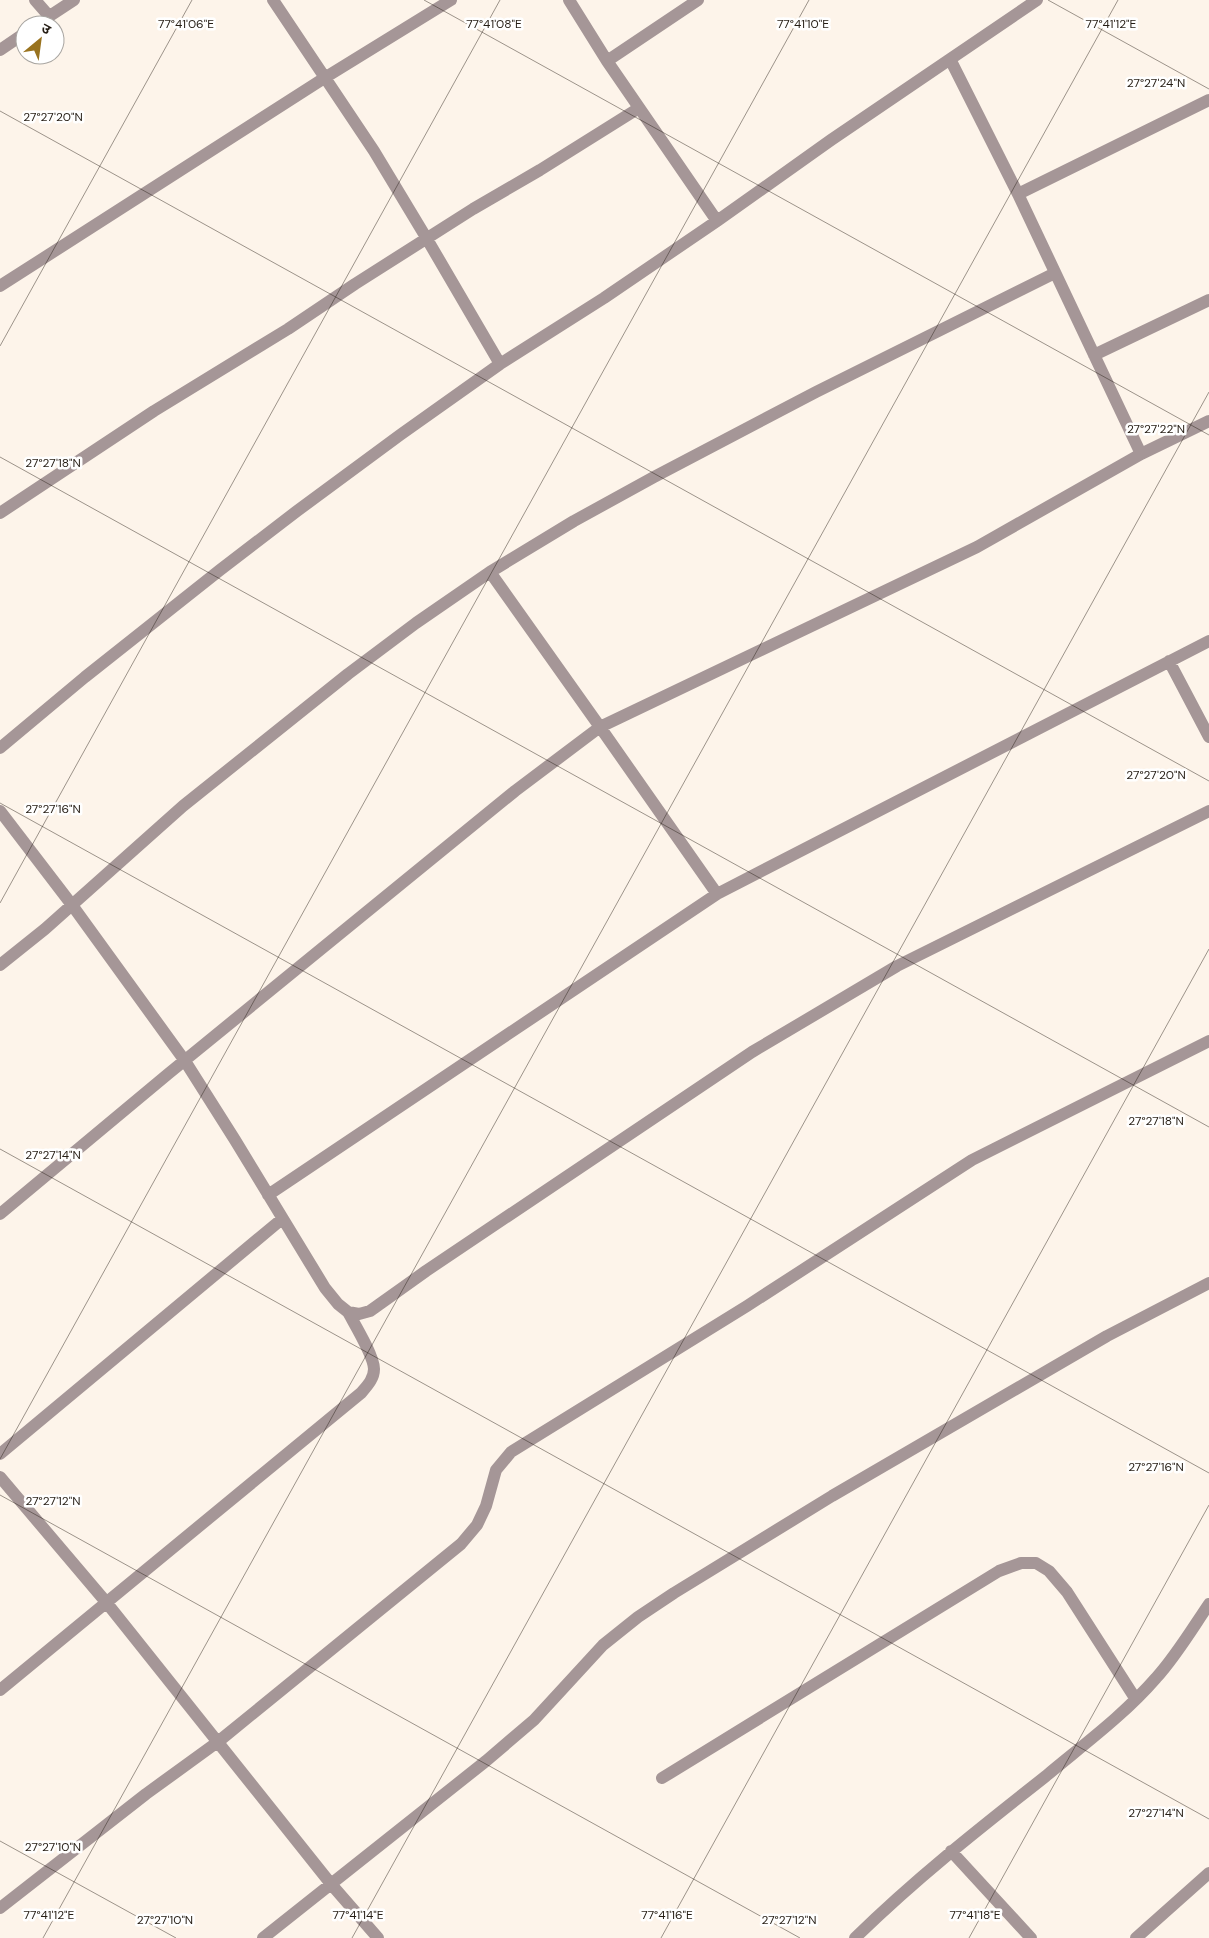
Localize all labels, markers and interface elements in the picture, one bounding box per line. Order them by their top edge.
north arrow [15,15,65,65]
text: 77°41'06"E [158,16,214,32]
text: 77°41'08"E [466,16,522,32]
text: 77°41'10"E [777,16,829,32]
text: 77°41'12"E [1086,16,1137,32]
text: उ [38,19,55,39]
text: 27°27'24"N [1127,75,1185,91]
text: 27°27'20"N [23,109,83,125]
text: 27°27'22"N [1127,421,1185,437]
text: 27°27'18"N [25,455,81,471]
text: 27°27'20"N [1126,767,1186,783]
text: 27°27'16"N [25,801,81,817]
text: 27°27'18"N [1128,1113,1184,1129]
text: 27°27'14"N [25,1147,81,1163]
text: 27°27'16"N [1128,1459,1184,1475]
text: 27°27'12"N [25,1493,81,1509]
text: 27°27'14"N [1128,1805,1184,1821]
text: 27°27'10"N [25,1839,81,1855]
text: 77°41'12"E [24,1907,75,1923]
text: 77°41'14"E [332,1907,384,1923]
text: 77°41'16"E [641,1907,693,1923]
text: 77°41'18"E [949,1907,1001,1923]
text: 27°27'10"N [137,1912,193,1928]
text: 27°27'12"N [761,1912,817,1928]

